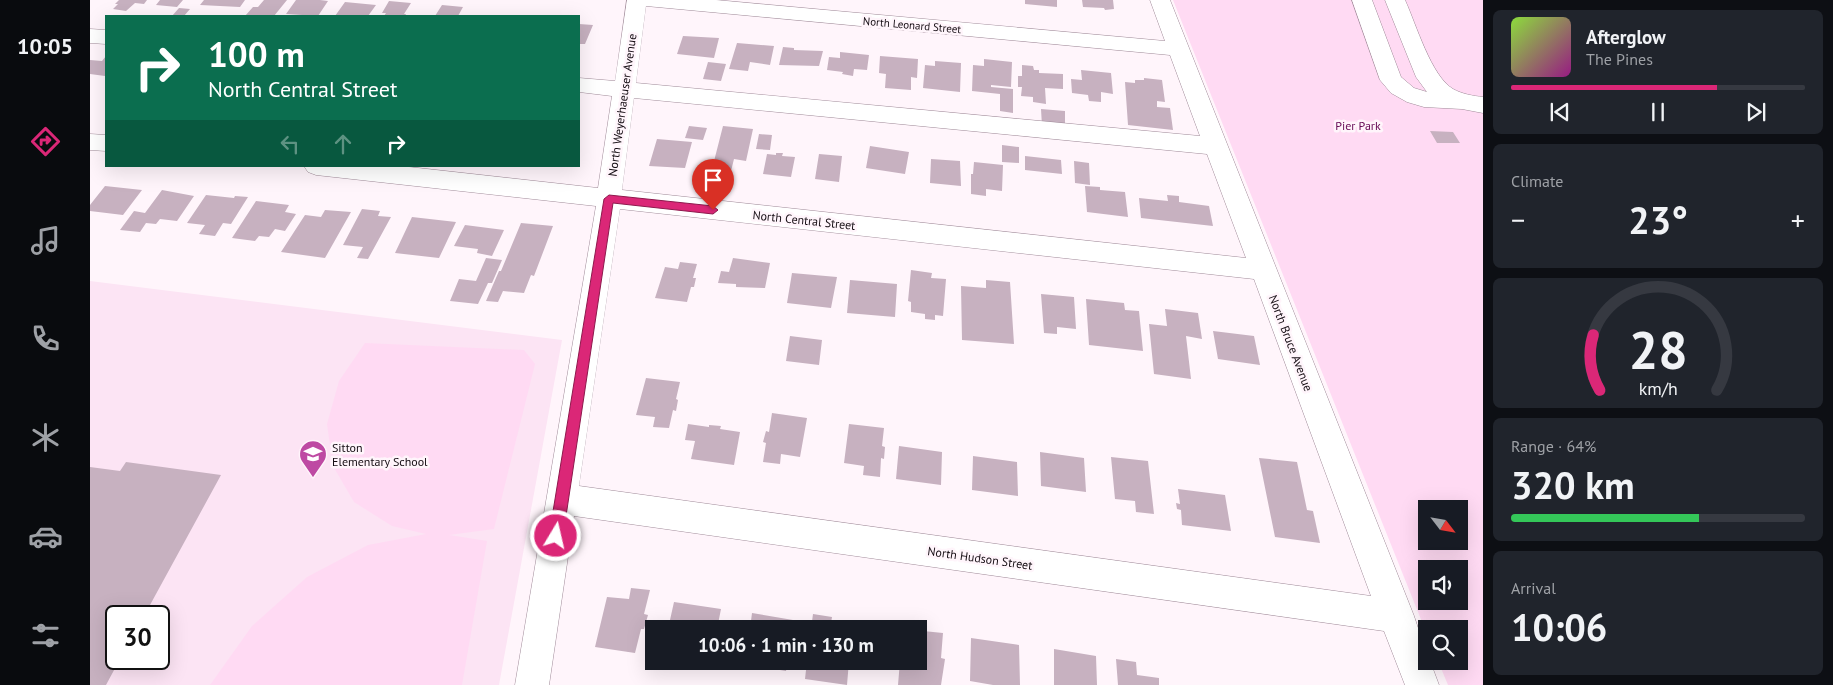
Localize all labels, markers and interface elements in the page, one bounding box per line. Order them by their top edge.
street label: North Leonard Street [862,14,962,36]
text: Afterglow [1586,25,1666,49]
text: 100 m [208,31,305,77]
text: 10:05 [17,32,73,60]
street label: North Weyerhaeuser Avenue [605,33,639,177]
icon: right [125,35,190,100]
text: The Pines [1586,49,1653,69]
text: North Central Street [208,75,397,103]
icon: previous [1546,98,1574,126]
icon: pause [1644,98,1672,126]
icon: next [1742,98,1770,126]
park label: Pier Park [1335,118,1381,133]
icon: directions [28,124,63,159]
icon: left [276,130,304,158]
icon: ahead [329,130,357,158]
icon: right [382,130,410,158]
pin [692,159,734,210]
icon: arrive [699,166,727,194]
text: Climate [1511,171,1563,191]
text: 23° [1628,195,1688,244]
text: − [1511,201,1525,238]
text: + [1791,201,1805,238]
street label: North Central Street [752,207,856,233]
icon: music [28,223,63,258]
street label: North Bruce Avenue [1266,293,1316,393]
text: 28 [1629,316,1687,383]
icon: phone [28,321,63,356]
text: km/h [1638,377,1678,400]
icon: climate [28,420,63,455]
text: Range · 64% [1511,436,1596,456]
school or university icon: Sitton Elementary School [298,439,328,478]
place label: Sitton Elementary School [332,440,428,469]
text: 320 km [1511,460,1635,509]
north arrow [1418,500,1468,550]
map controls [1418,500,1468,670]
position arrow [529,509,581,561]
icon: car [28,519,63,554]
street label: North Hudson Street [927,543,1033,573]
button: sound [1418,560,1468,610]
text: Arrival [1511,578,1556,598]
text: 10:06 [1511,602,1607,651]
speed limit sign: 30 [105,605,170,670]
icon: filters [28,618,63,653]
button: search [1418,620,1468,670]
text: 10:06 · 1 min · 130 m [698,633,874,657]

